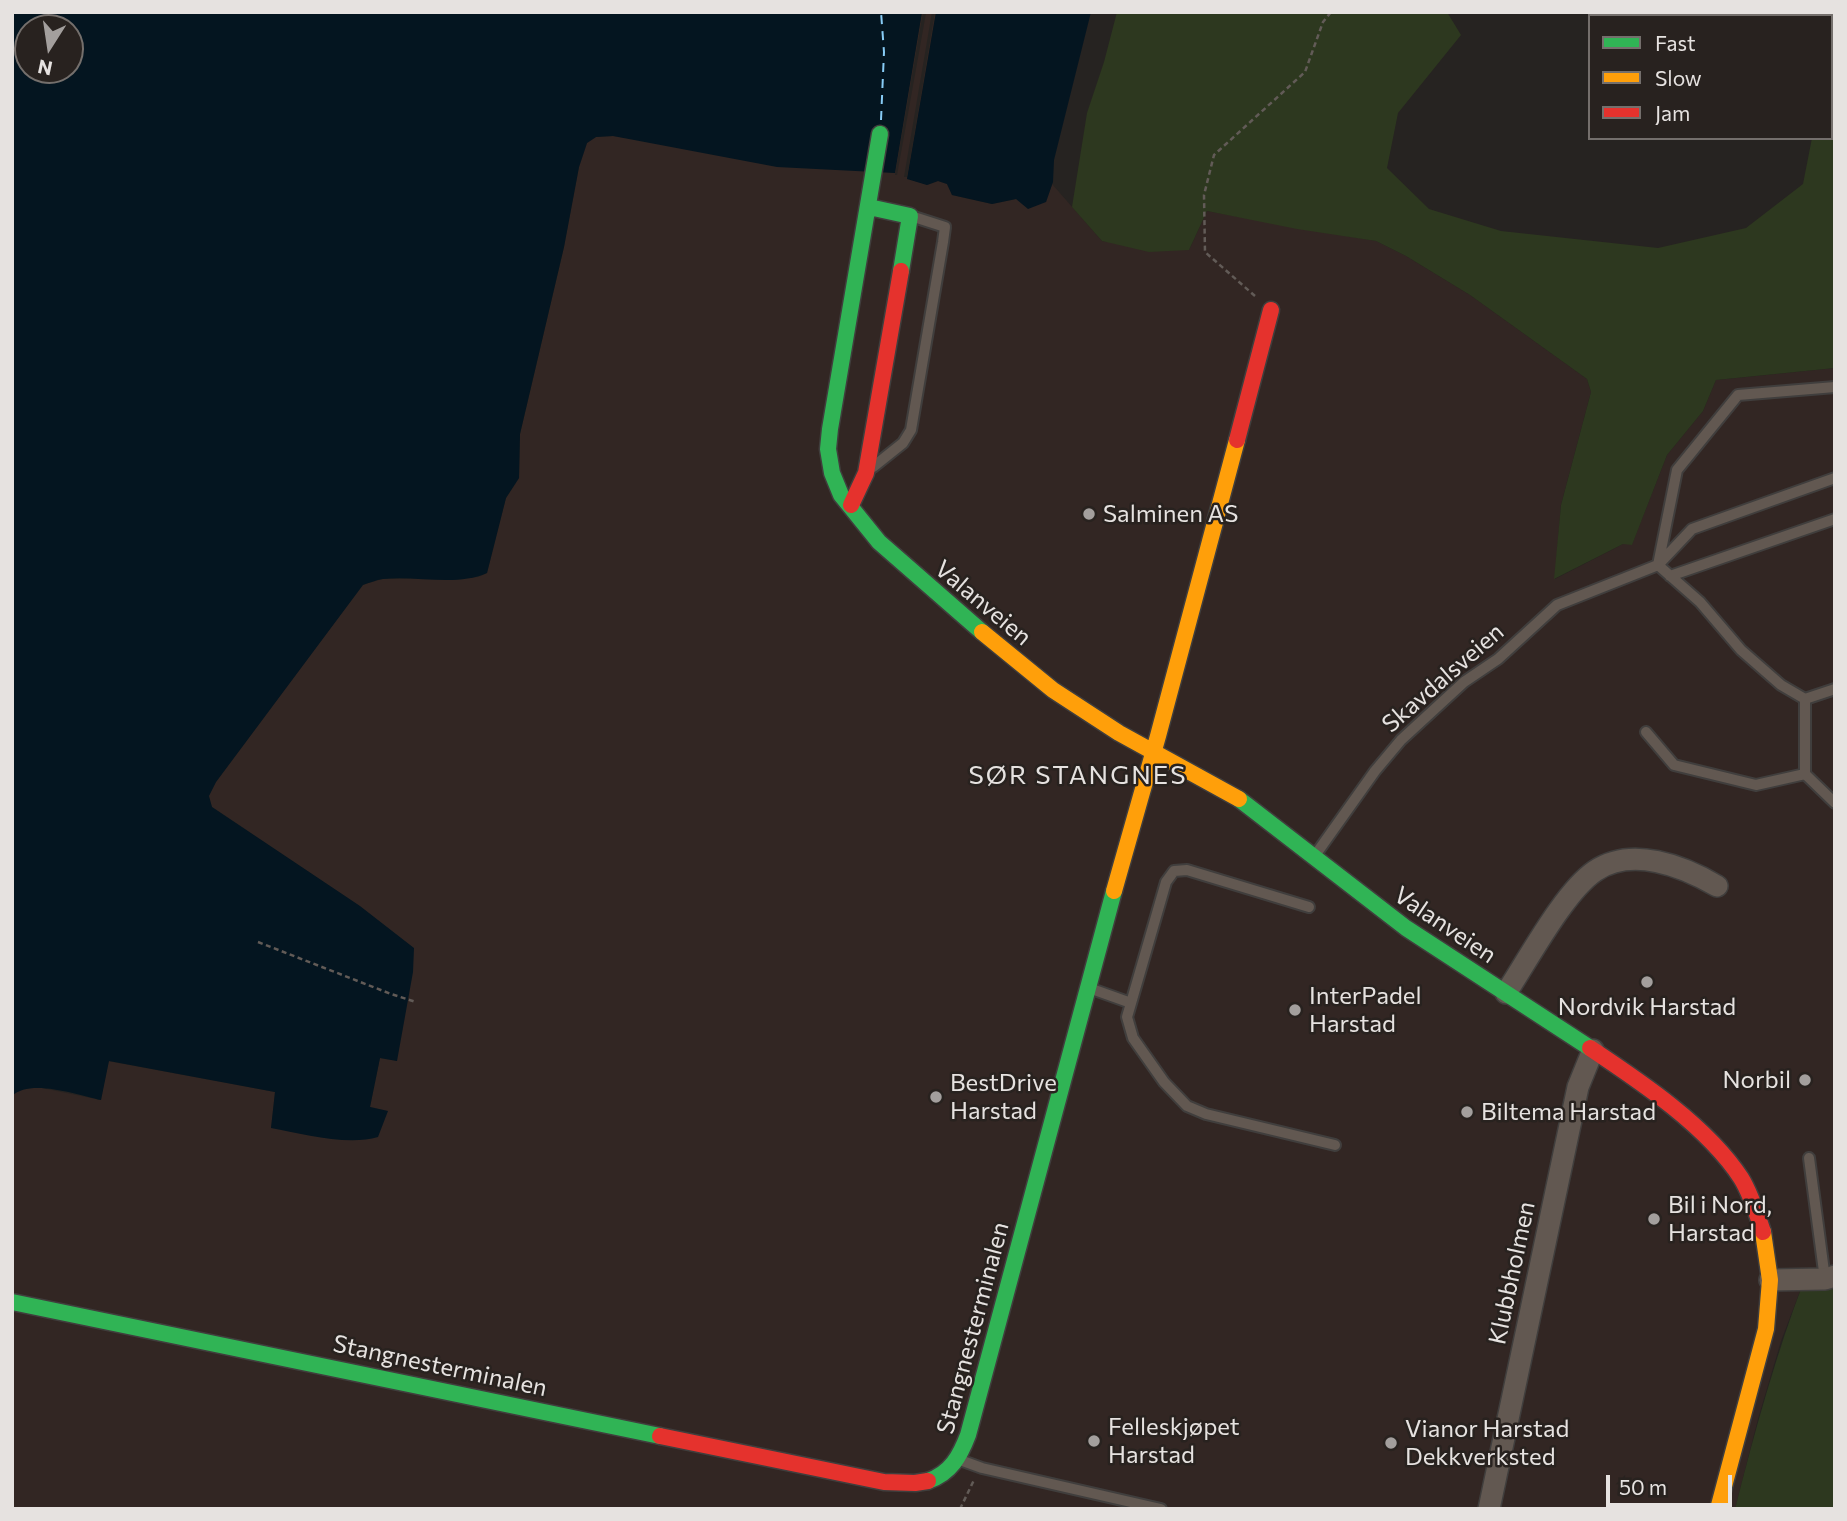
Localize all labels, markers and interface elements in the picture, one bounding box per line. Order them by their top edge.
north arrow [14,14,84,84]
legend [1588,14,1833,140]
text: Fast [1655,30,1696,55]
text: N [36,55,54,81]
text: Slow [1655,65,1702,90]
text: Jam [1655,100,1690,125]
place label: Salminen AS [1103,500,1238,528]
marker: Salminen AS [1081,506,1097,522]
street label: Valanveien [929,554,1037,652]
street label: Skavdalsveien [1376,617,1510,739]
district label: SØR STANGNES [970,759,1186,791]
street label: Valanveien [1388,880,1502,970]
marker: Nordvik Harstad [1639,974,1655,990]
place label: InterPadel Harstad [1309,982,1422,1038]
place label: Nordvik Harstad [1558,993,1736,1021]
marker: InterPadel Harstad [1287,1002,1303,1018]
place label: Norbil [1723,1066,1791,1094]
place label: BestDrive Harstad [950,1069,1057,1125]
marker: Norbil [1797,1072,1813,1088]
marker: BestDrive Harstad [928,1089,944,1105]
place label: Biltema Harstad [1481,1098,1656,1126]
marker: Biltema Harstad [1459,1104,1475,1120]
place label: Bil i Nord, Harstad [1668,1191,1772,1247]
street label: Klubbholmen [1483,1199,1541,1347]
marker: Bil i Nord, Harstad [1646,1211,1662,1227]
street label: Stangnesterminalen [931,1219,1015,1437]
street label: Stangnesterminalen [330,1329,550,1403]
place label: Felleskjøpet Harstad [1108,1413,1240,1469]
place label: Vianor Harstad Dekkverksted [1405,1415,1569,1471]
marker: Felleskjøpet Harstad [1086,1433,1102,1449]
marker: Vianor Harstad Dekkverksted [1383,1435,1399,1451]
scale bar [1609,1462,1735,1506]
text: 50 m [1619,1474,1667,1499]

